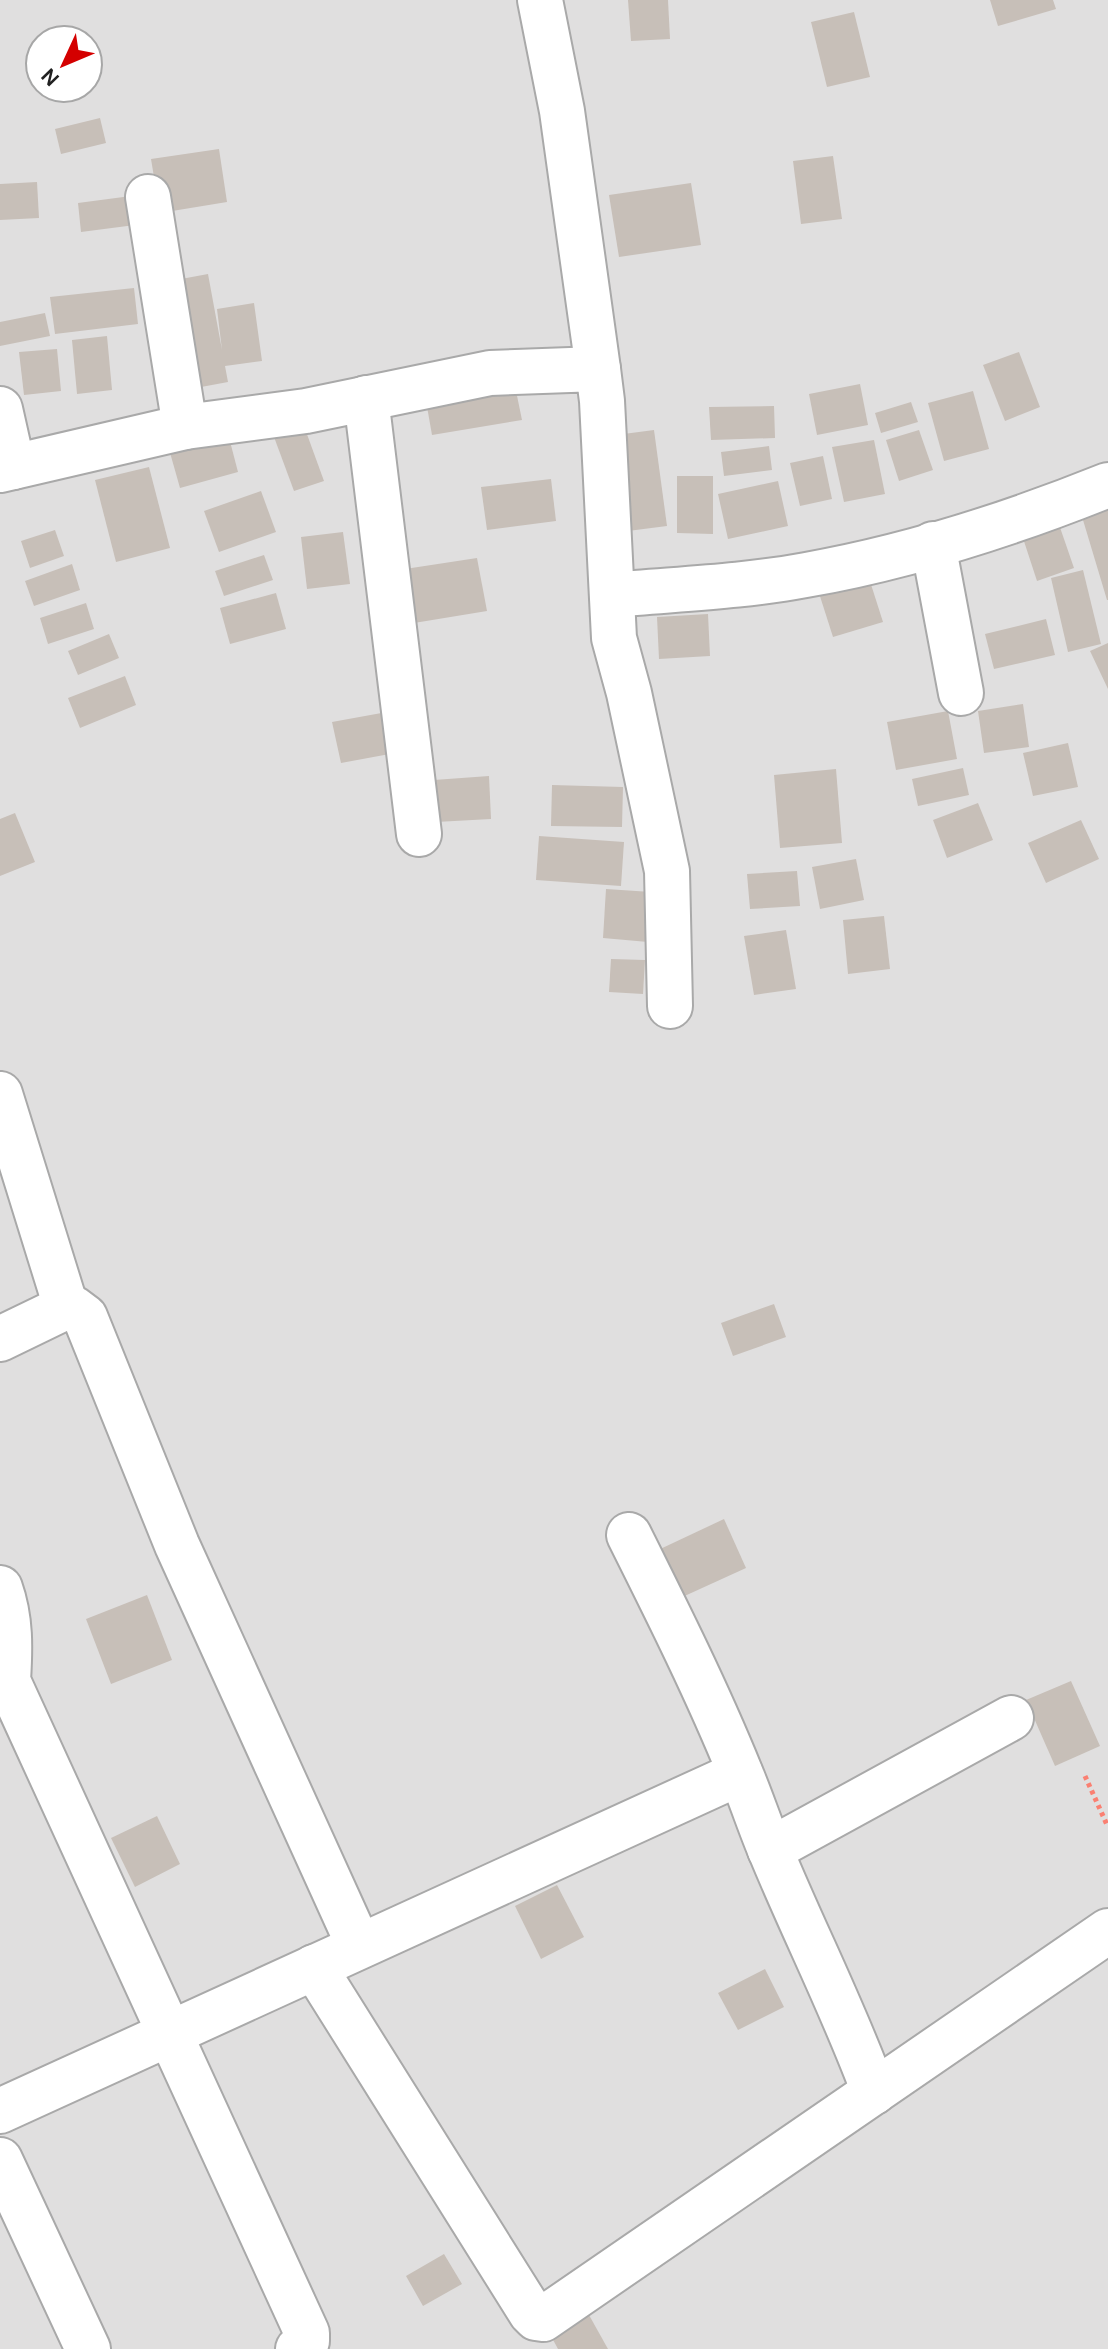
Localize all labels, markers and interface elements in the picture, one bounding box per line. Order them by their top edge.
north arrow [24,24,104,104]
text: N [35,62,65,92]

